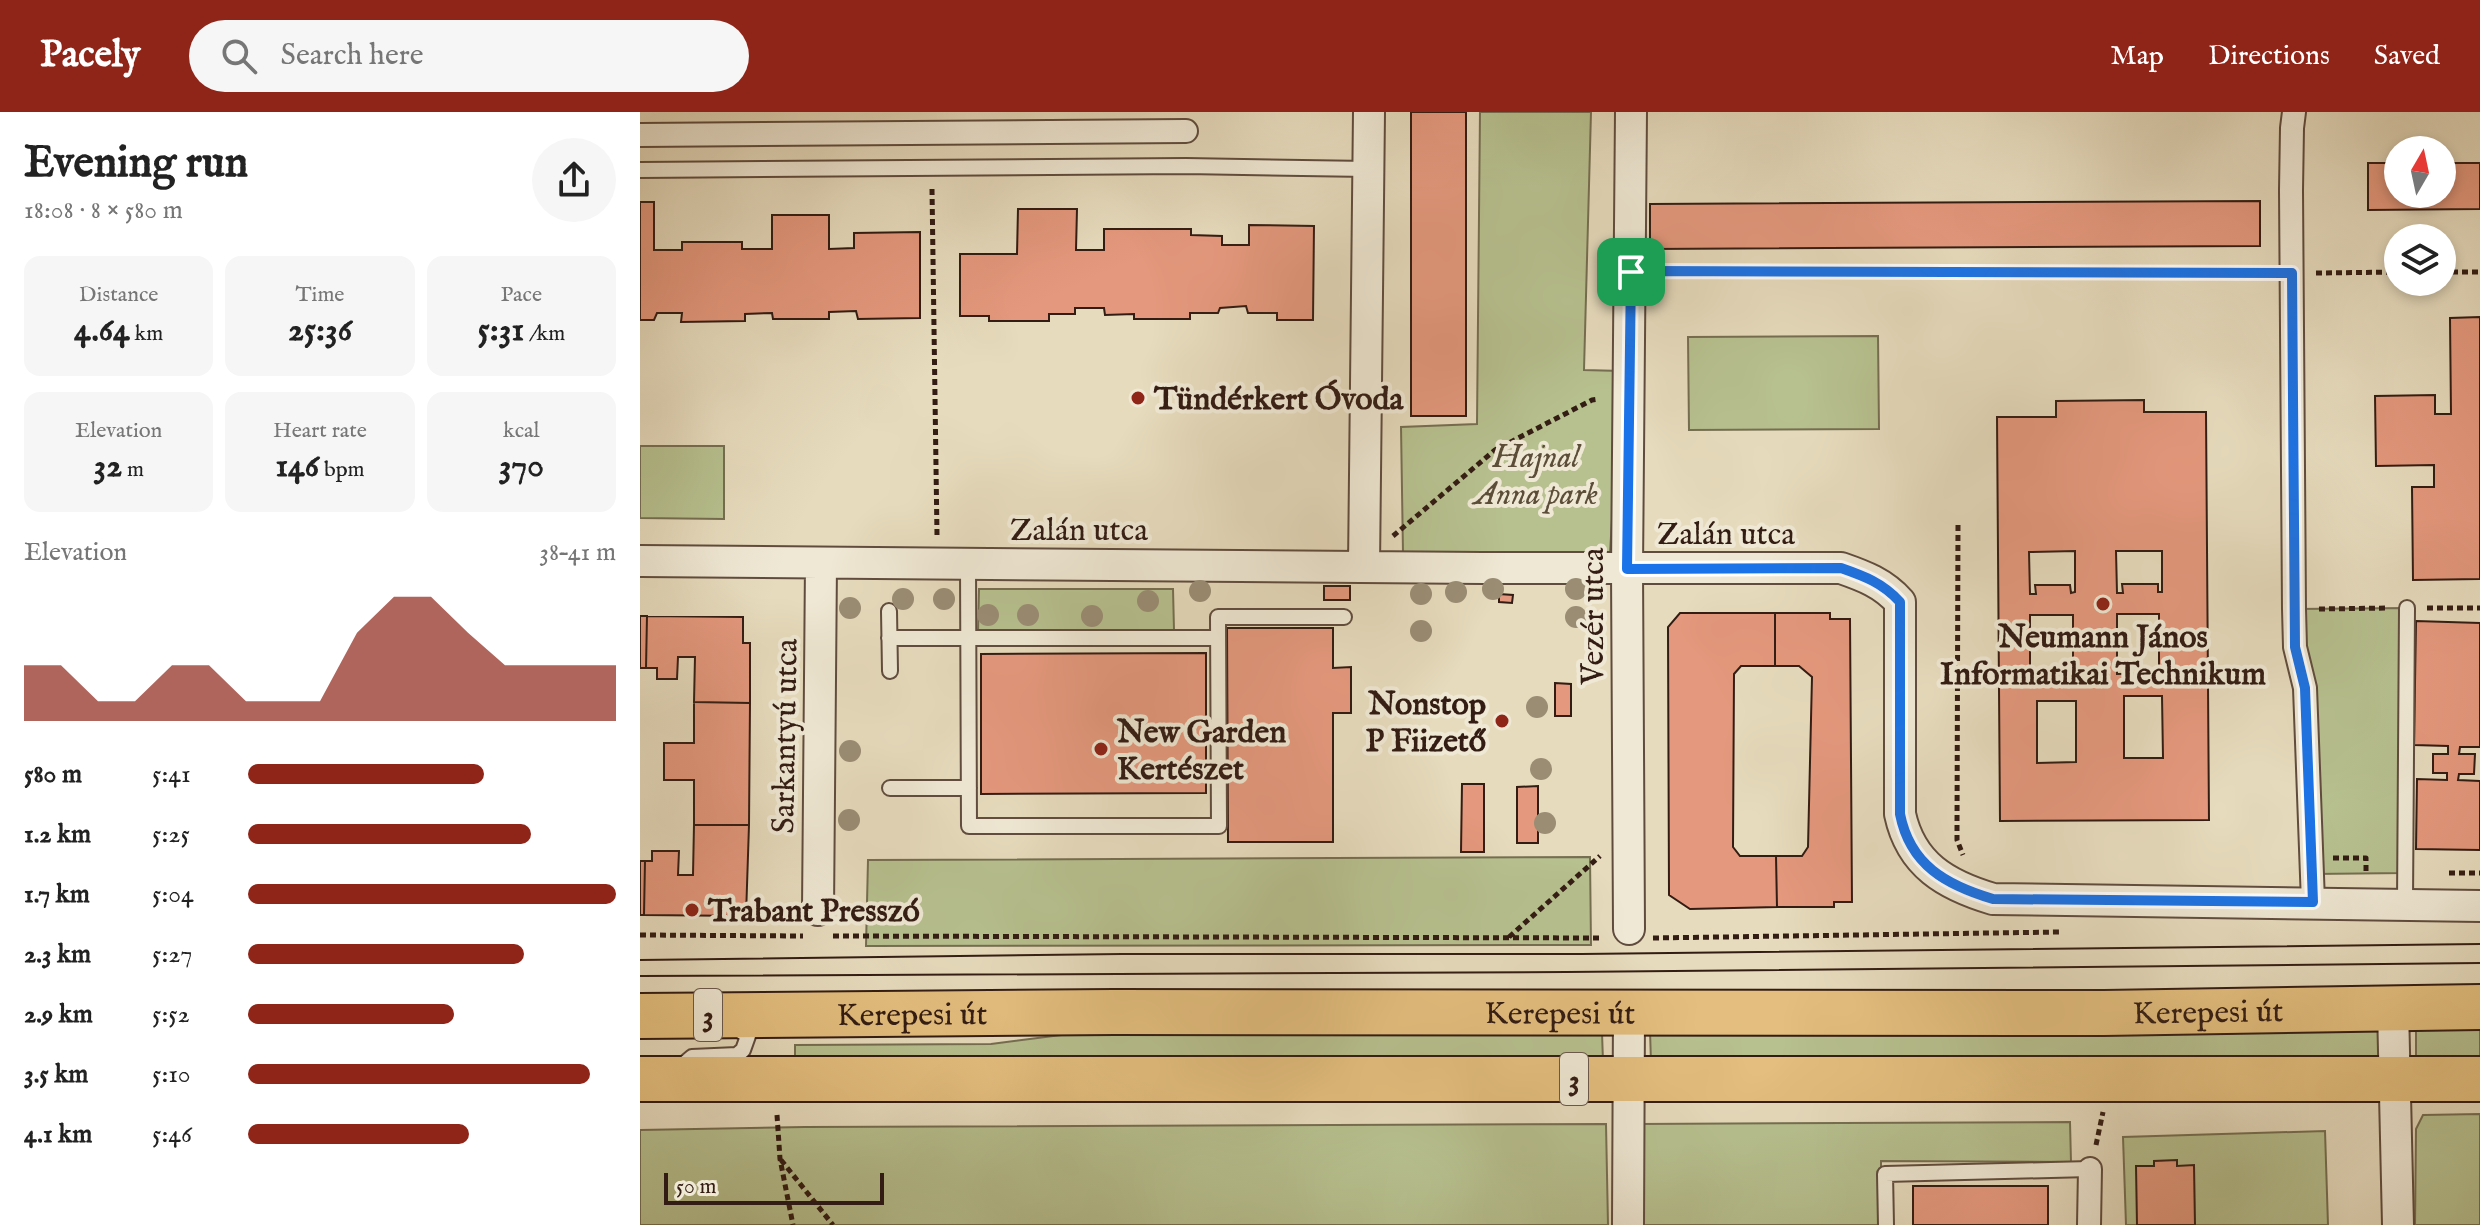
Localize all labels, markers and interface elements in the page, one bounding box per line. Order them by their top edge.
search box [189,20,749,92]
text: Pacely [40,32,141,80]
icon: search [217,34,261,78]
text: Search here [281,37,424,75]
text: Map [2110,39,2164,74]
text: Directions [2208,39,2330,74]
text: Saved [2374,39,2440,74]
text: Evening run [24,136,248,192]
north arrow [2384,136,2456,208]
map controls [2384,136,2456,296]
button: share [532,138,616,222]
text: 18:08 · 8 × 580 m [24,194,183,227]
button: layers [2384,224,2456,296]
pin [1597,238,1665,306]
icon: arrive [1609,250,1653,294]
text: Distance [79,281,158,309]
text: Time [296,281,344,309]
text: Pace [501,281,542,309]
text: 4.64 [74,309,130,352]
text: 25:36 [288,309,352,352]
text: 5:31 [477,309,524,352]
text: km [130,320,163,348]
text: /km [524,320,565,348]
place label: Tündérkert Óvoda [1153,379,1405,421]
marker: Tündérkert Óvoda [1129,389,1147,407]
text: Elevation [75,417,162,445]
text: Heart rate [273,417,367,445]
text: kcal [503,417,540,445]
park label: Hajnal Anna park [1471,438,1598,516]
text: 32 [93,445,122,488]
text: 146 [275,445,319,488]
text: 370 [499,445,544,488]
text: m [122,456,144,484]
text: bpm [319,456,365,484]
street label: Zalán utca [1010,511,1148,552]
street label: Zalán utca [1657,515,1795,556]
text: Elevation [24,536,127,569]
text: 38–41 m [539,536,616,569]
street label: Vezér utca [1574,547,1615,686]
marker: Neumann János Informatikai Technikum [2094,595,2112,613]
place label: Neumann János Informatikai Technikum [1940,618,2266,696]
street label: Sarkantyú utca [764,638,809,834]
place label: Nonstop P Fiizető [1365,685,1487,763]
marker: Nonstop P Fiizető [1493,712,1511,730]
place label: New Garden Kertészet [1116,713,1286,791]
marker: New Garden Kertészet [1092,740,1110,758]
text: 580 m [24,758,82,791]
text: 5:41 [152,758,191,791]
text: 1.2 km [24,818,91,851]
text: 5:25 [152,818,190,851]
text: 1.7 km [24,878,90,911]
text: 5:04 [152,878,194,911]
place label: Trabant Presszó [707,892,920,933]
marker: Trabant Presszó [683,901,701,919]
text: 2.3 km [24,938,91,971]
text: 5:27 [152,938,192,971]
road number: 3 [694,989,722,1041]
street label: Kerepesi út [2132,992,2284,1036]
street label: Kerepesi út [1485,994,1635,1036]
street label: Kerepesi út [837,995,988,1037]
text: 2.9 km [24,998,93,1031]
text: 5:52 [152,998,190,1031]
road number: 3 [1560,1053,1588,1105]
text: 3.5 km [24,1058,88,1091]
text: 5:10 [152,1058,191,1091]
text: 4.1 km [24,1118,92,1151]
text: 5:46 [152,1118,192,1151]
scale bar [664,1169,884,1205]
text: 50 m [676,1173,717,1201]

